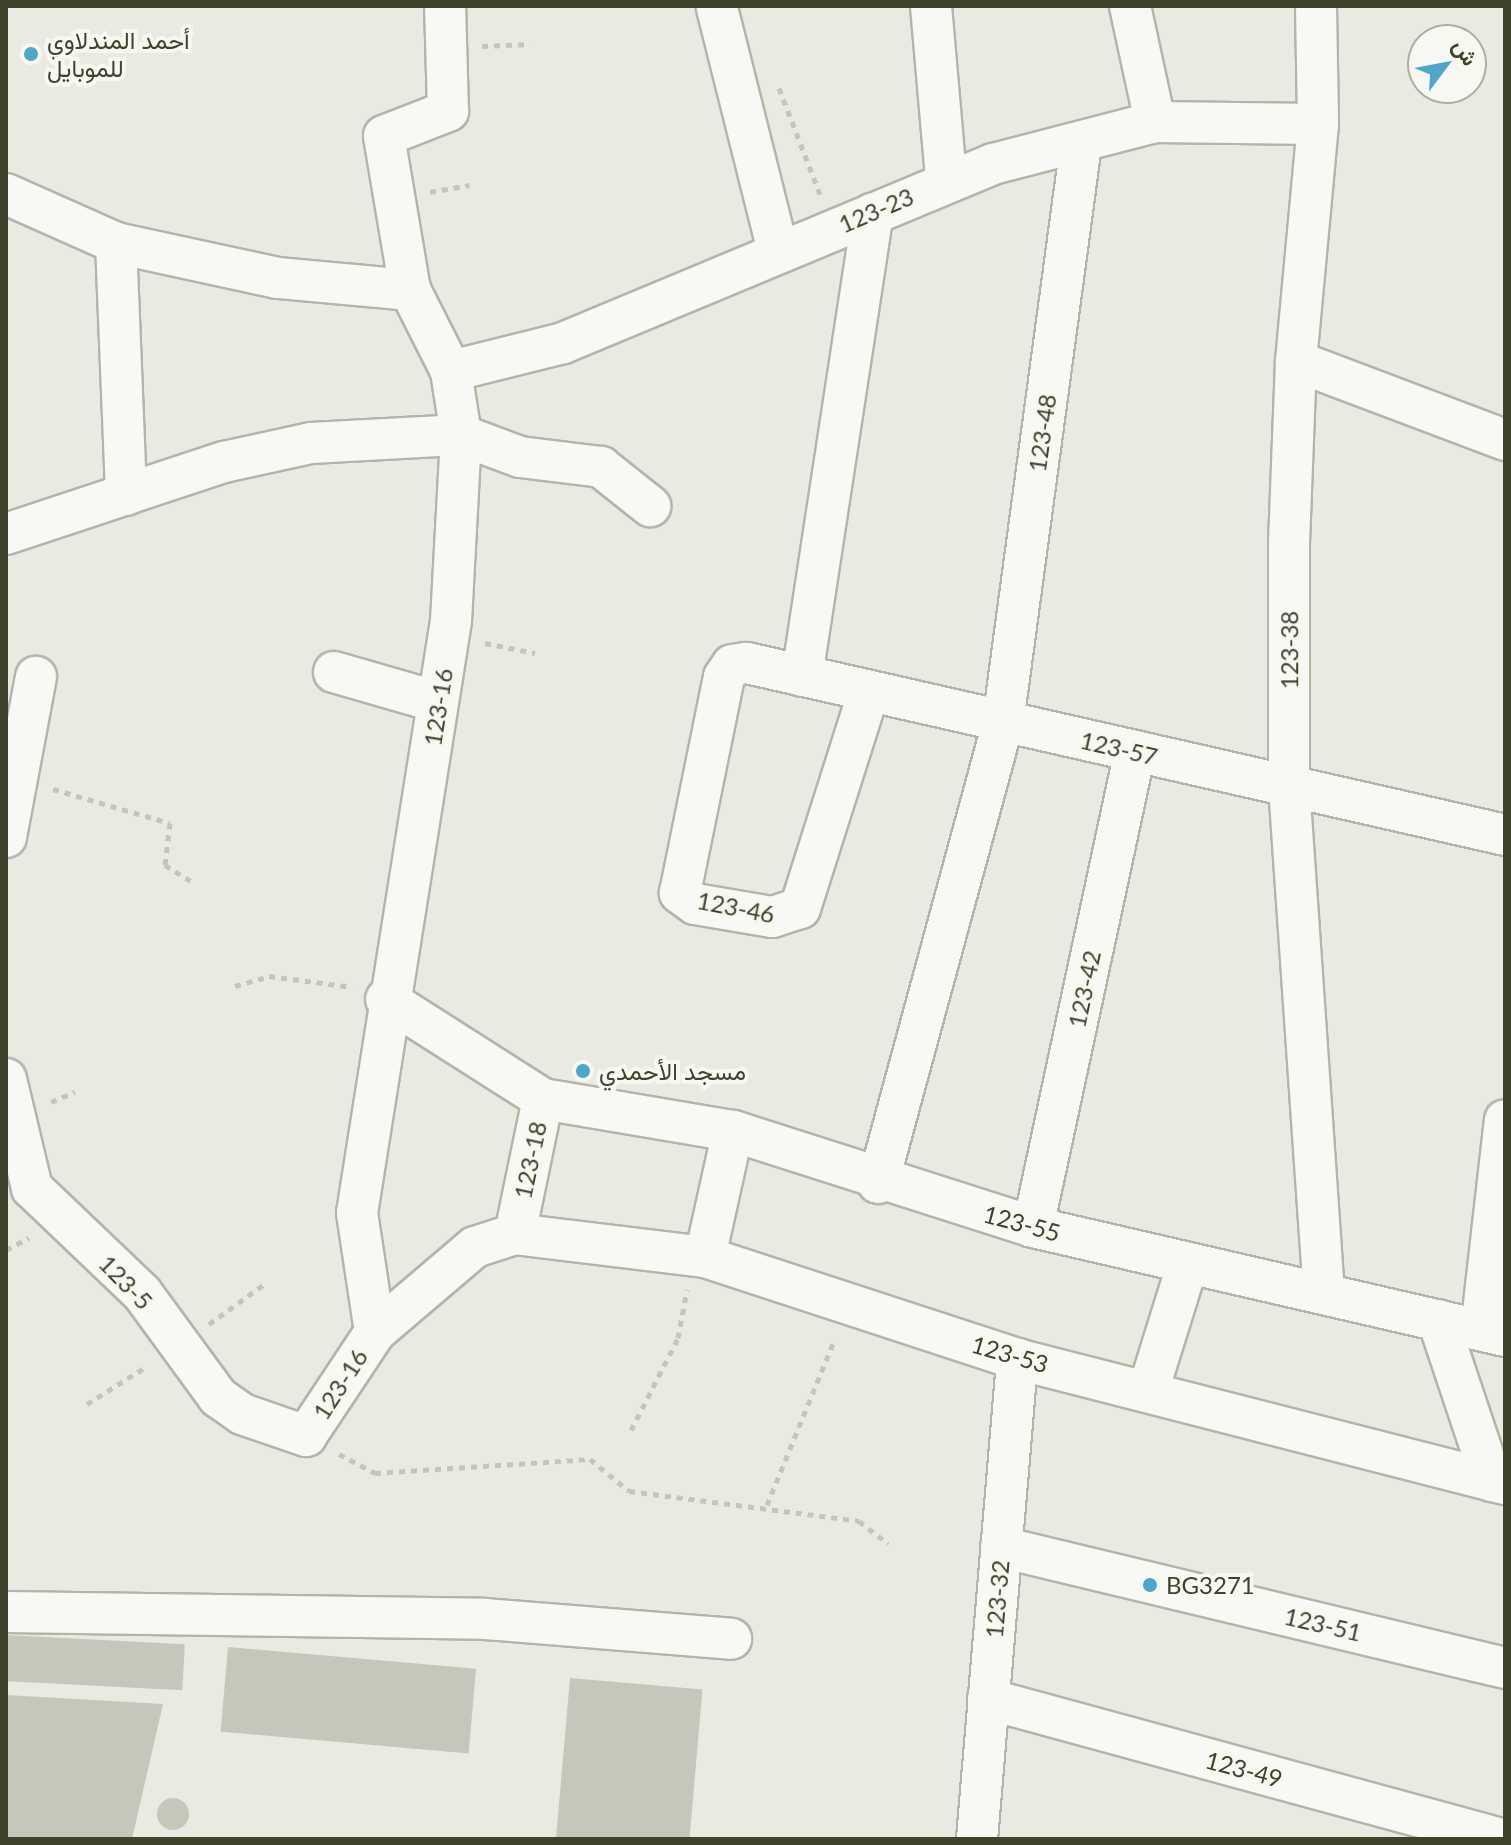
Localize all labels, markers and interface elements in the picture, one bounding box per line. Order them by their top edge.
north arrow [1407,24,1487,104]
place label: أحمد المندلاوي للموبايل [47,26,190,82]
text: ش [1448,34,1485,70]
marker: أحمد المندلاوي للموبايل [22,45,40,63]
street label: 123-23 [834,181,918,239]
street label: 123-48 [1022,392,1062,474]
street label: 123-38 [1275,611,1303,689]
street label: 123-16 [418,666,458,748]
street label: 123-57 [1078,725,1160,771]
street label: 123-46 [695,885,777,929]
street label: 123-42 [1062,948,1106,1030]
place label: مسجد الأحمدي [599,1057,746,1085]
marker: مسجد الأحمدي [574,1062,592,1080]
street label: 123-18 [508,1119,552,1201]
street label: 123-55 [980,1199,1064,1247]
street label: 123-5 [93,1249,159,1315]
street label: 123-53 [968,1329,1052,1379]
street label: 123-16 [307,1343,373,1425]
street label: 123-32 [979,1559,1015,1639]
place label: BG3271 [1166,1571,1255,1599]
marker: BG3271 [1141,1576,1159,1594]
street label: 123-51 [1282,1601,1364,1647]
street label: 123-49 [1202,1745,1286,1793]

